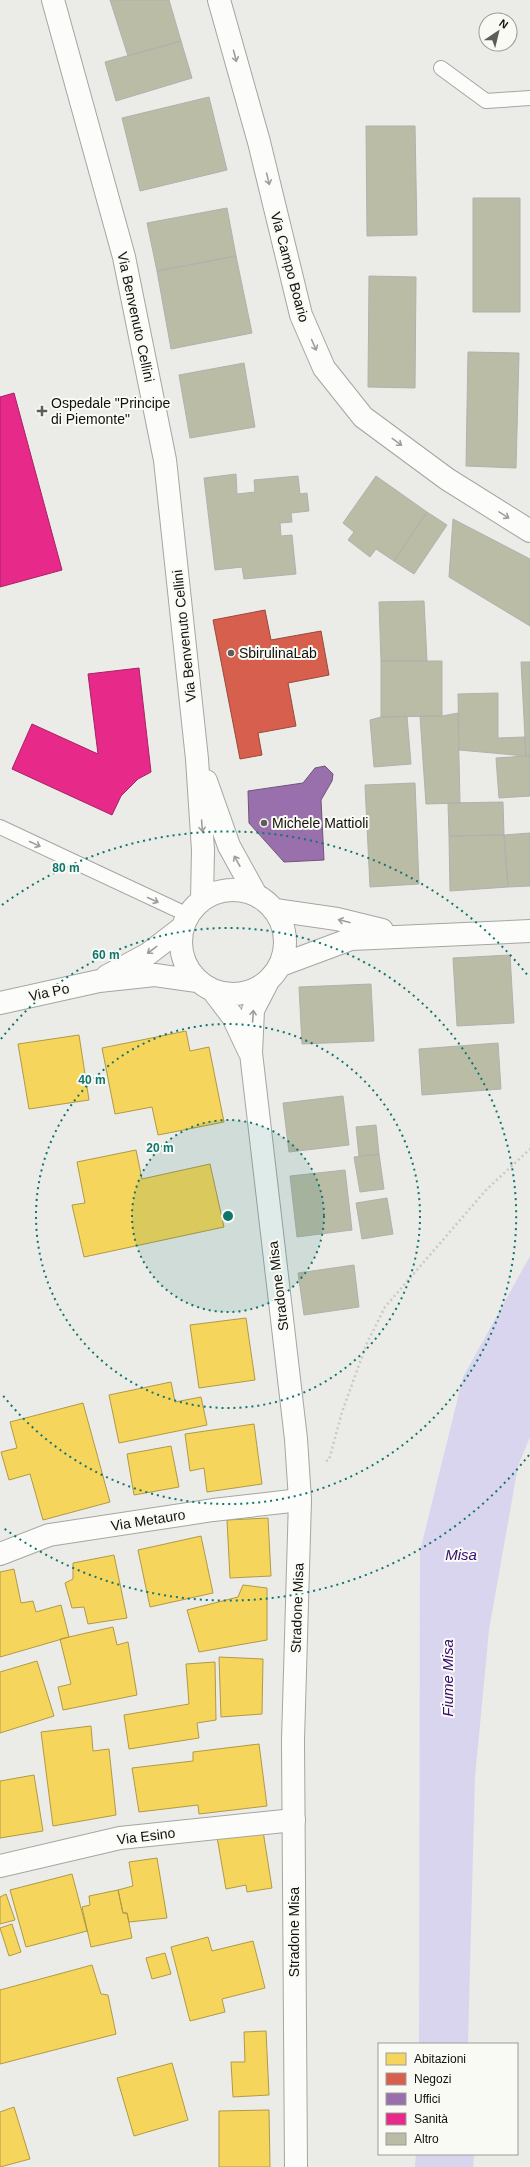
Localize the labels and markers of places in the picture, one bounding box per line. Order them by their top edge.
place label: Ospedale "Principe di Piemonte" [51,395,171,427]
marker: Ospedale "Principe di Piemonte" [36,405,48,417]
place label: SbirulinaLab [239,645,317,661]
marker: SbirulinaLab [226,648,236,658]
place label: Michele Mattioli [272,815,368,831]
marker: Michele Mattioli [259,818,269,828]
centre of rings [221,1209,235,1223]

